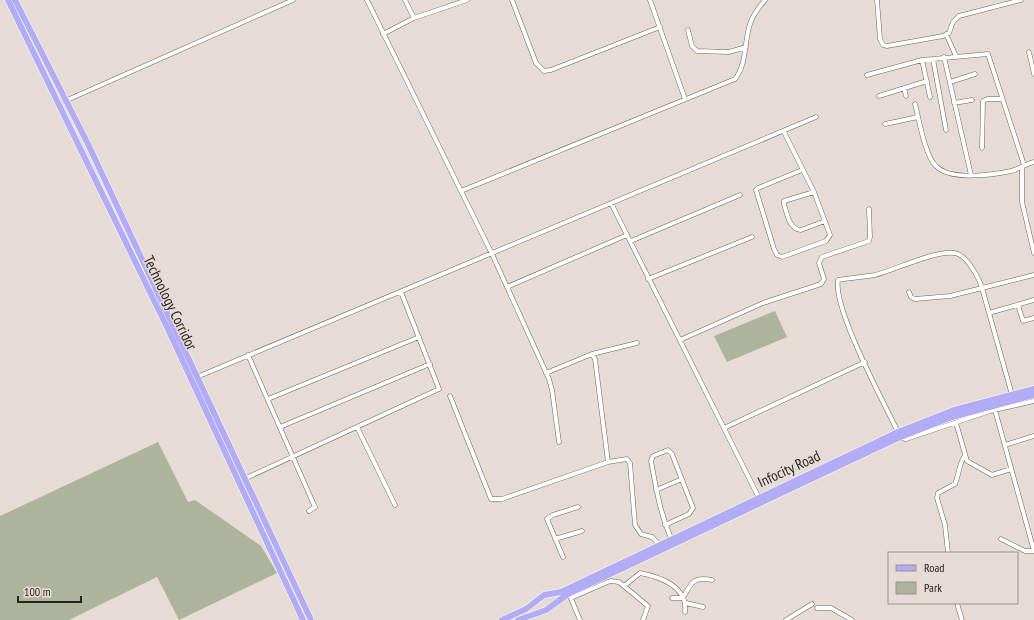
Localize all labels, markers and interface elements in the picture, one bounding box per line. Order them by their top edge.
street label: Technology Corridor [139,253,202,354]
street label: Infocity Road [754,446,823,491]
legend [888,552,1018,604]
text: Road [924,560,944,575]
scale bar [18,578,81,604]
text: Park [924,580,942,595]
text: 100 m [24,584,51,599]

